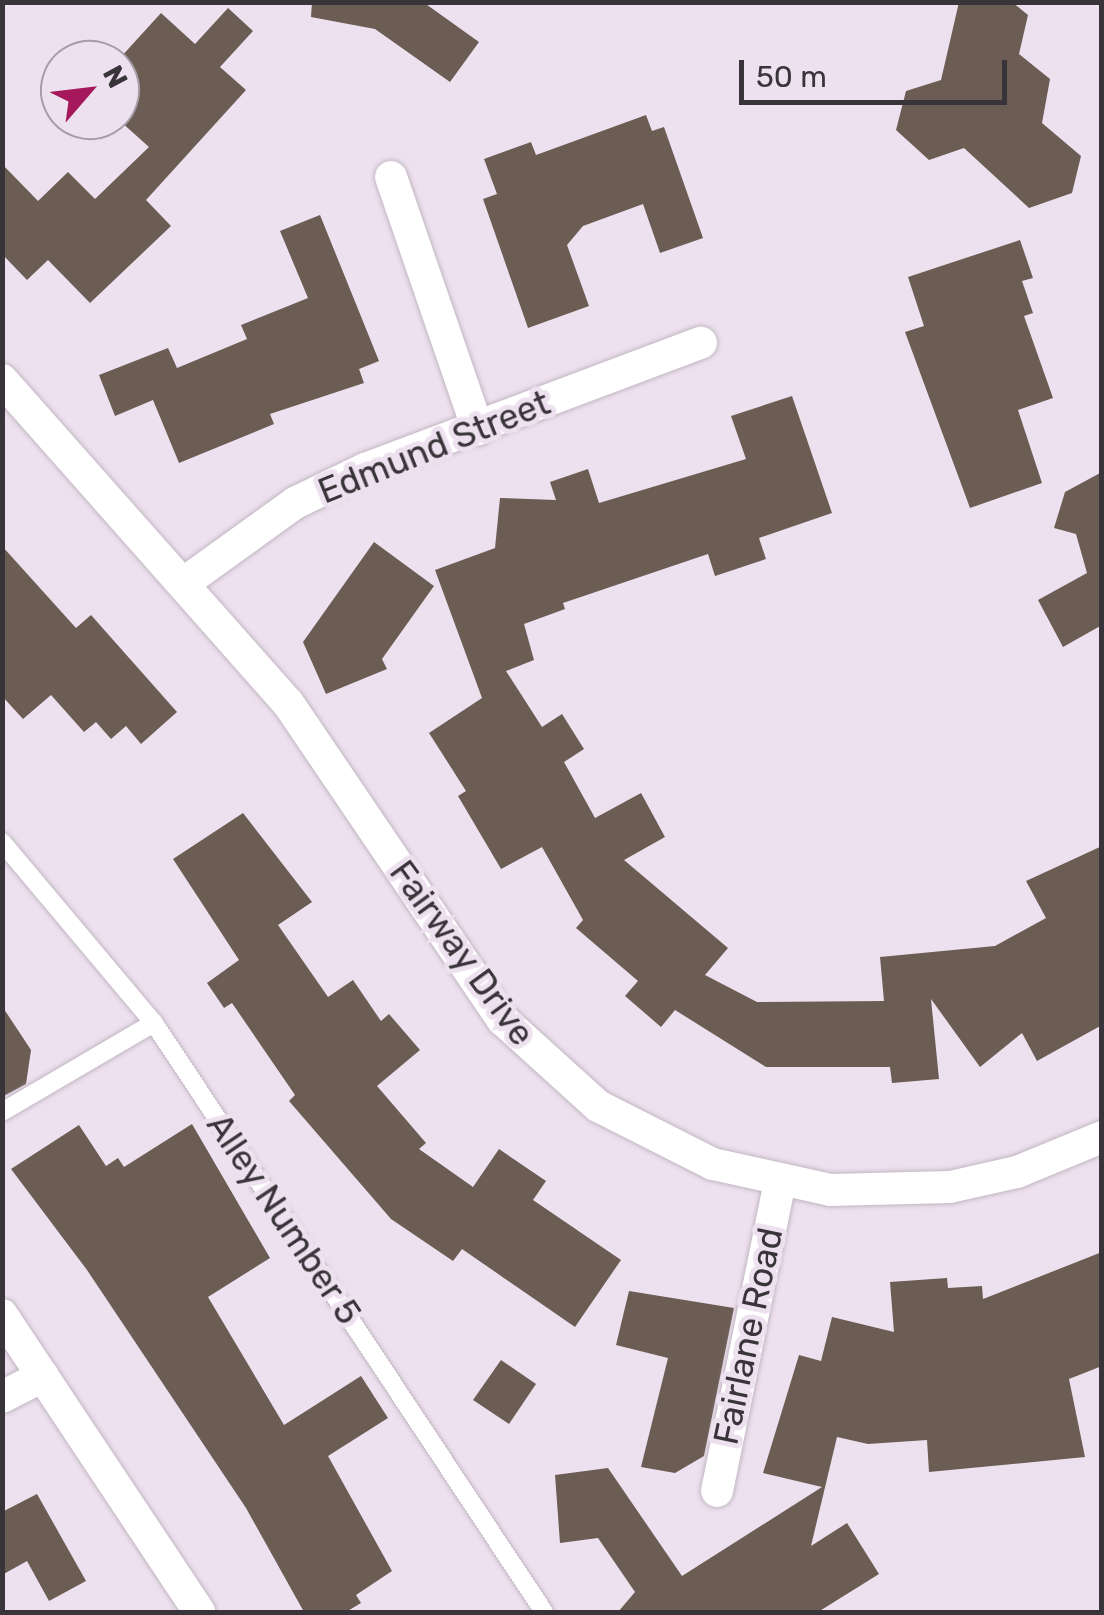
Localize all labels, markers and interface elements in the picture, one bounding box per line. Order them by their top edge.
north arrow [40,40,140,140]
scale bar [744,40,1012,102]
text: 50 m [756,59,827,95]
text: N [96,60,134,93]
street label: Edmund Street [312,381,556,513]
street label: Fairway Drive [381,852,543,1054]
street label: Alley Number 5 [198,1105,370,1333]
street label: Fairlane Road [705,1224,791,1448]

